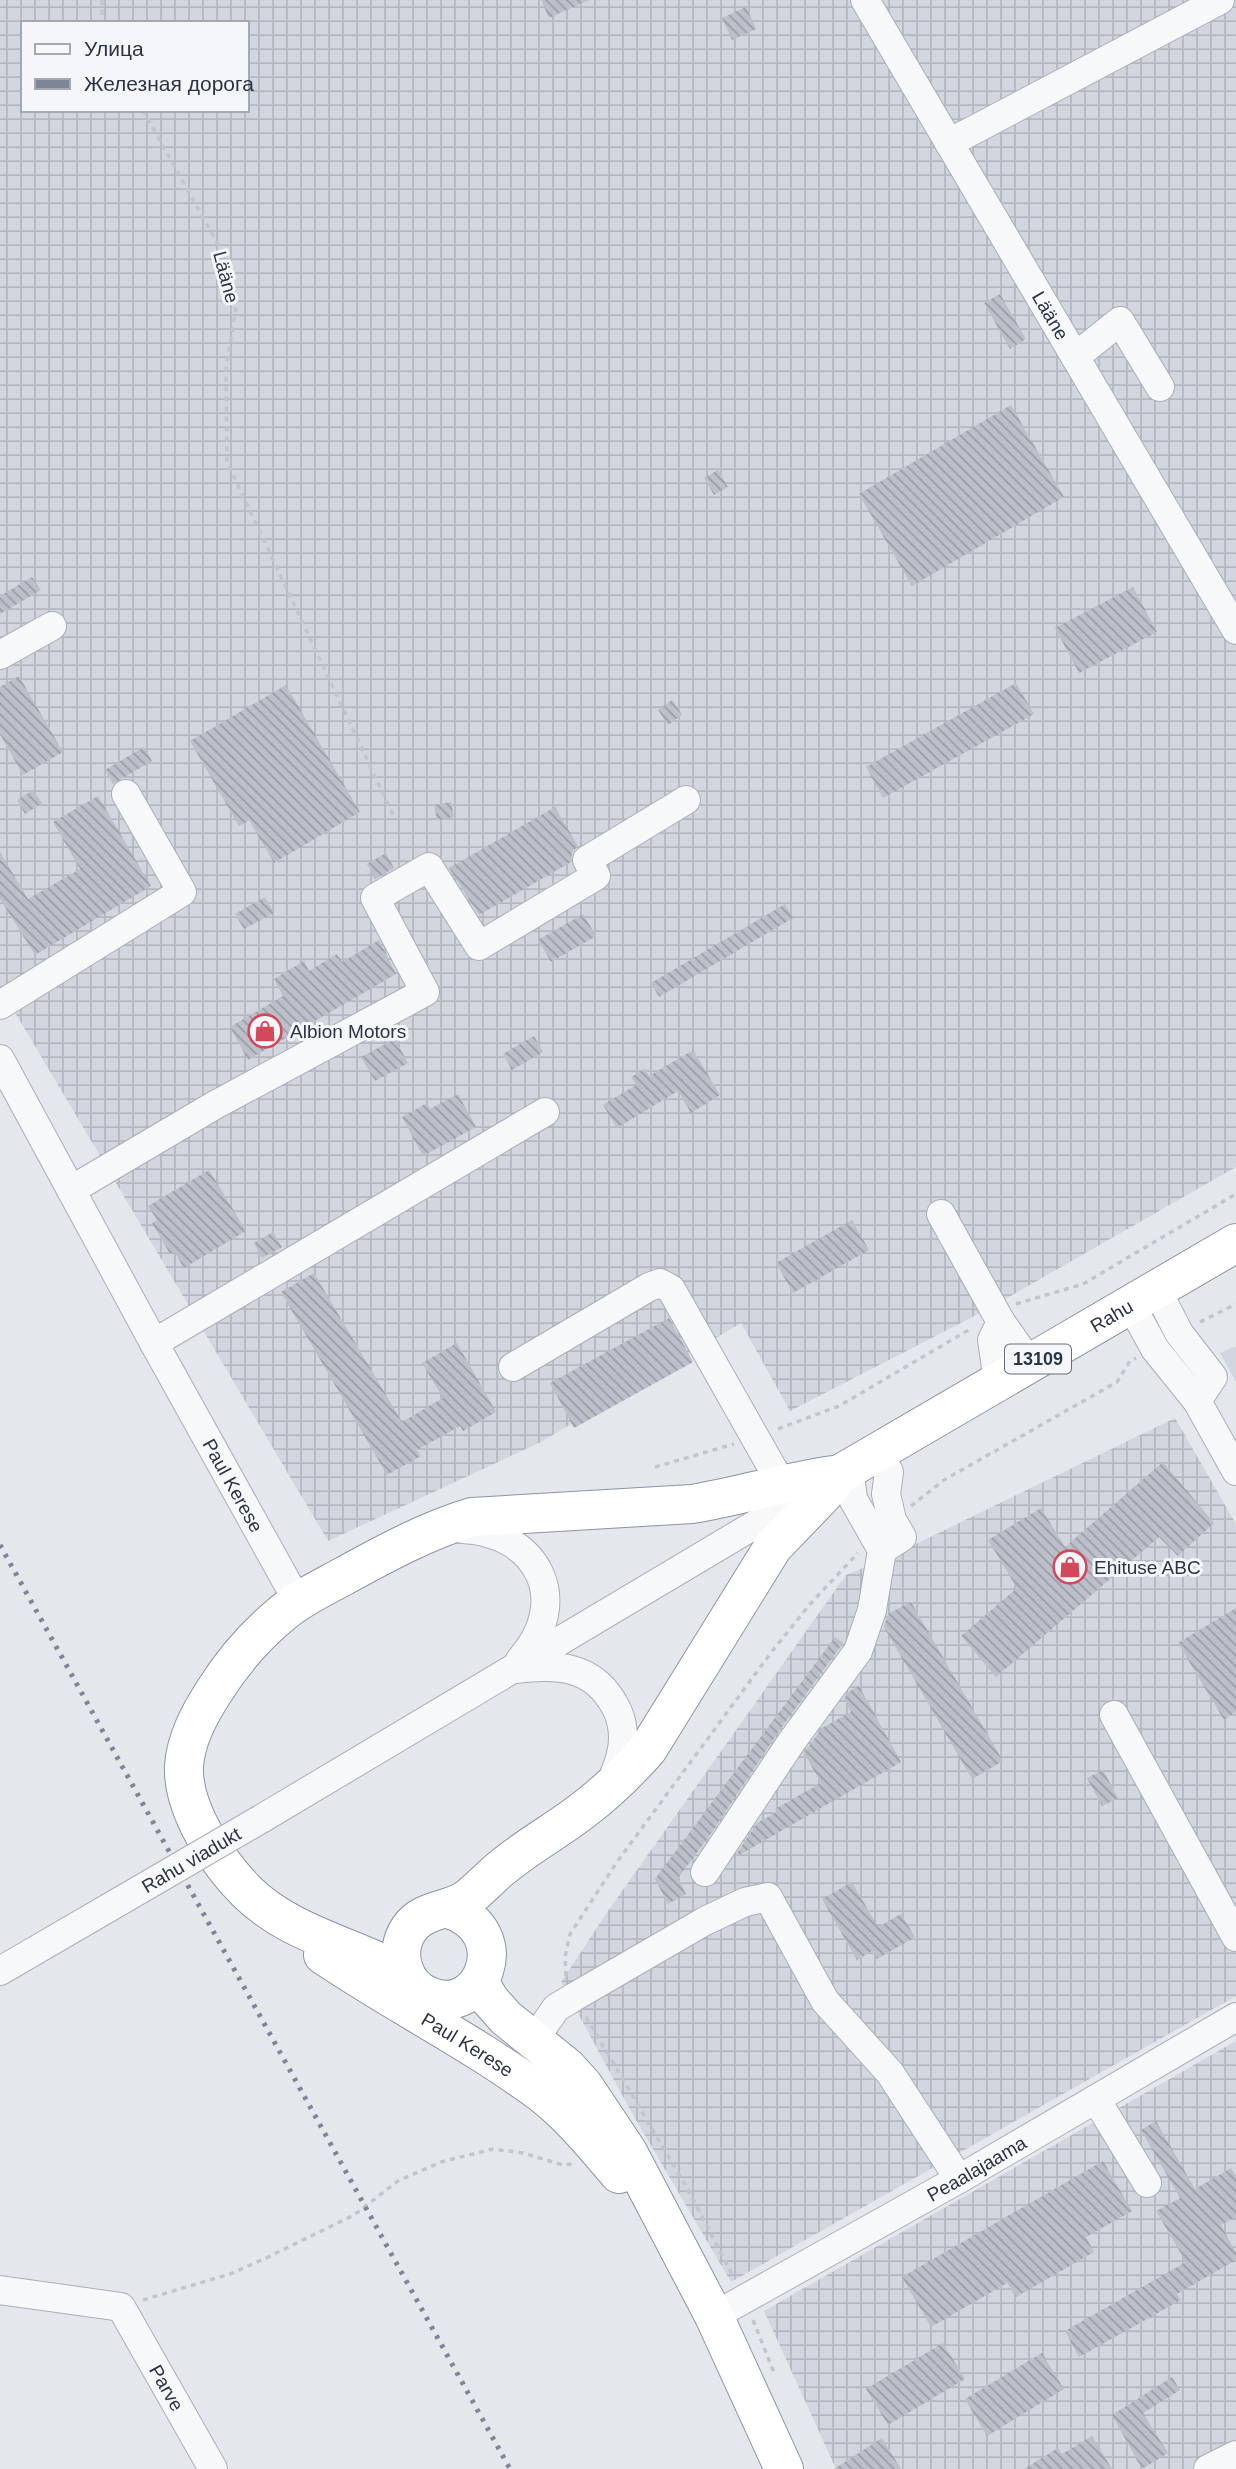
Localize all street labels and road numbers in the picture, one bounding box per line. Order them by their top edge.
street label: Lääne [209,249,243,305]
street label: Lääne [1028,287,1073,343]
street label: Rahu [1086,1295,1136,1336]
road number: 13109 [1005,1344,1071,1374]
street label: Paul Kerese [199,1435,268,1536]
street label: Rahu viadukt [138,1822,245,1897]
street label: Paul Kerese [418,2008,517,2081]
street label: Peaalajaama [923,2131,1030,2205]
street label: Parve [145,2361,188,2414]

